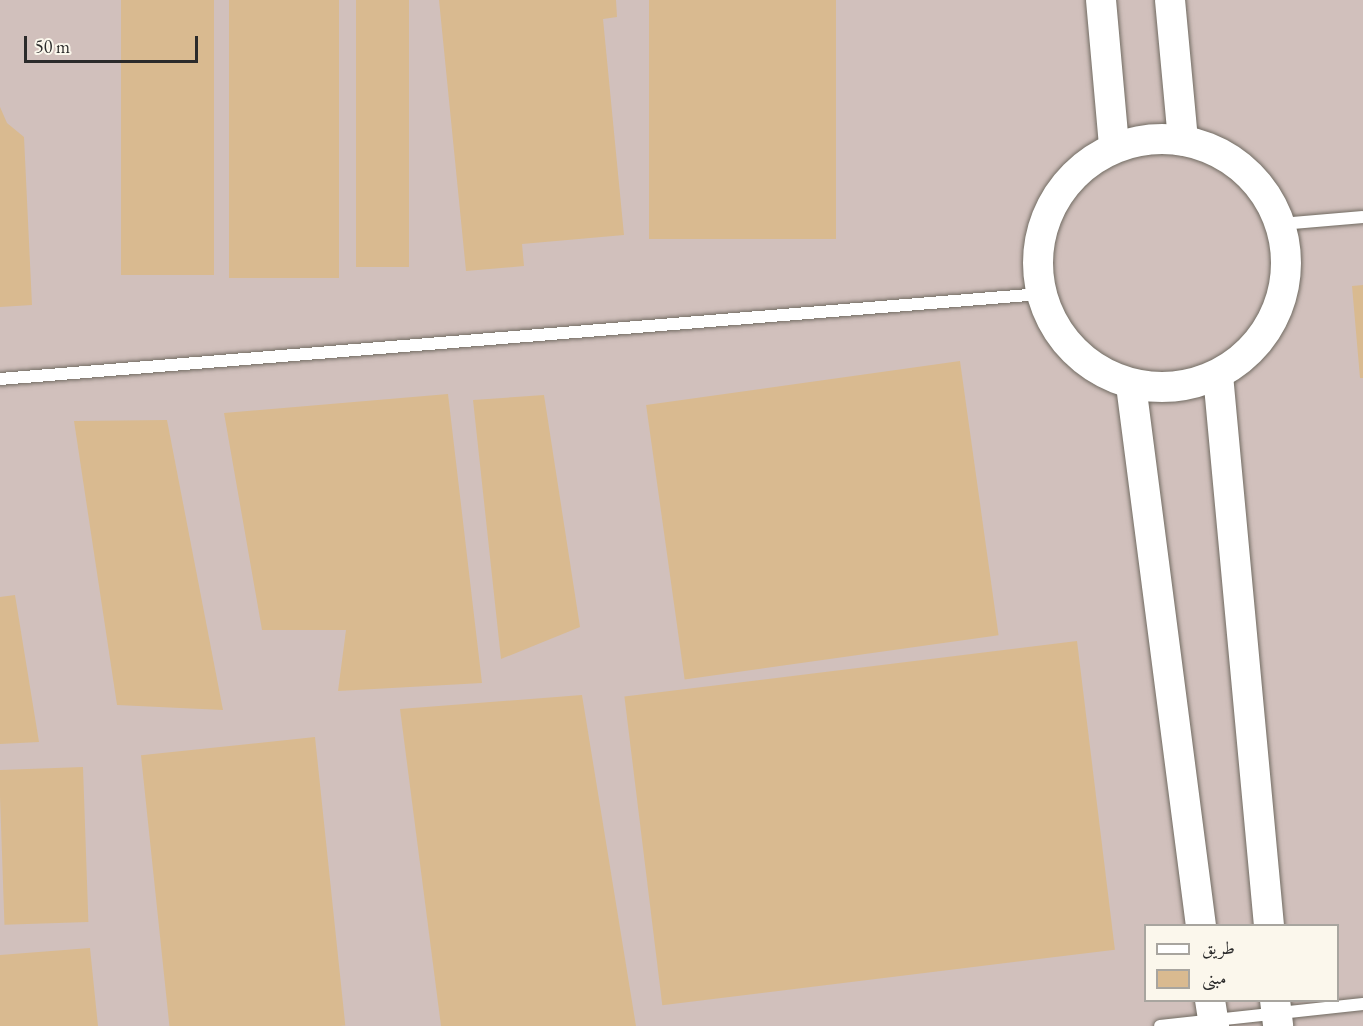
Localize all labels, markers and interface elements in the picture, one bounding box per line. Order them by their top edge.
scale bar [27,24,201,62]
text: 50 m [35,35,70,58]
legend [1144,924,1339,1002]
text: طريق [1202,936,1235,959]
text: مبنى [1202,966,1227,989]

